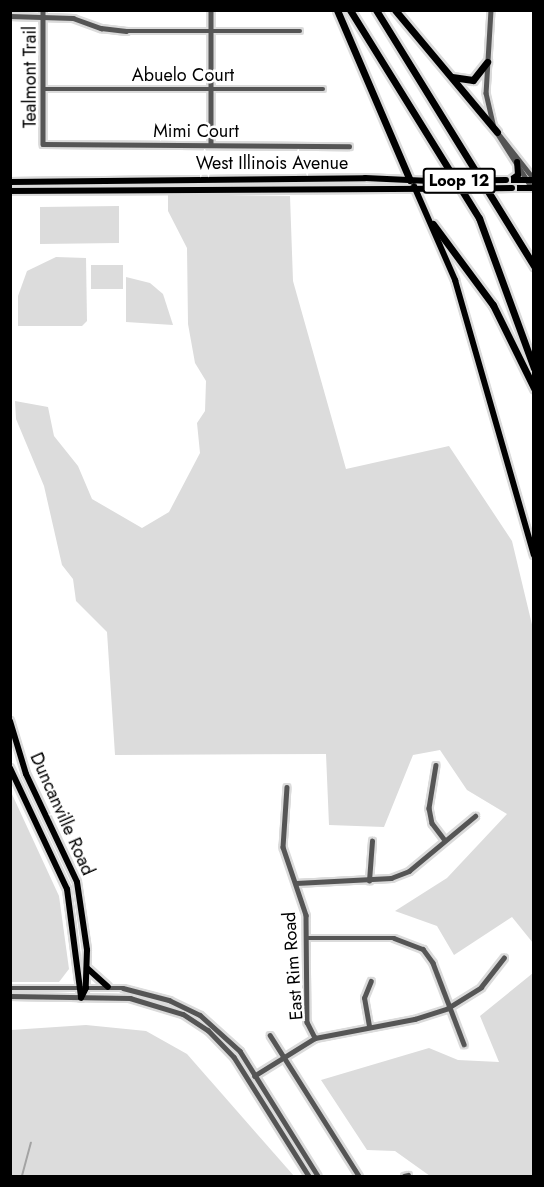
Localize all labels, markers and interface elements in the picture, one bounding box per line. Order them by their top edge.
street label: Tealmont Trail [19,26,41,128]
street label: Abuelo Court [132,64,234,86]
street label: Mimi Court [153,120,239,142]
street label: West Illinois Avenue [196,152,348,174]
road number: Loop 12 [422,168,496,194]
street label: Duncanville Road [25,749,99,879]
street label: East Rim Road [278,911,308,1021]

